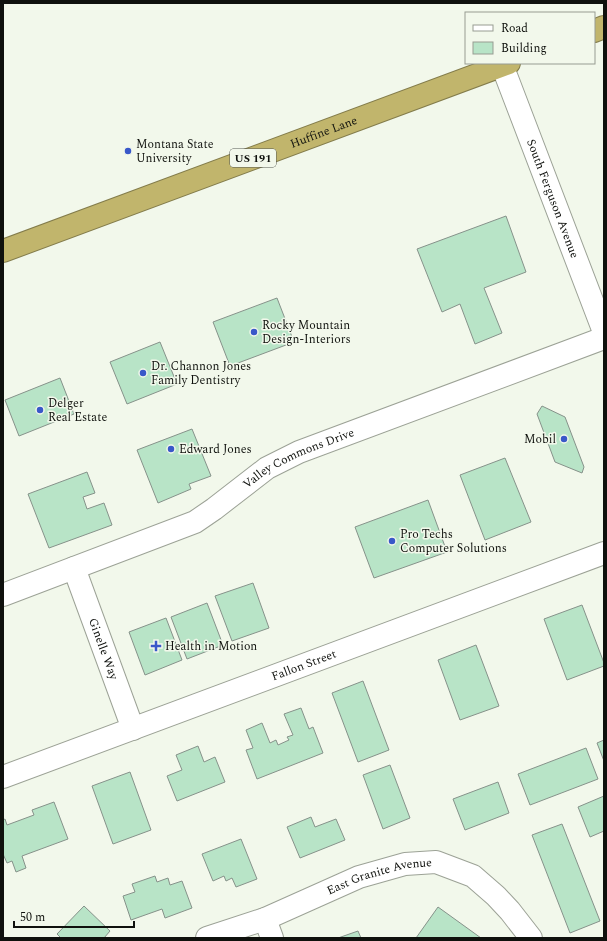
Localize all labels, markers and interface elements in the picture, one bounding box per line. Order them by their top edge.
legend [465,12,595,64]
text: Road [501,19,528,38]
text: Building [501,39,547,58]
street label: Huffine Lane [287,111,360,154]
place label: Montana State University [136,135,214,168]
street label: South Ferguson Avenue [521,136,584,261]
marker: Montana State University [123,146,133,156]
road number: US 191 [230,149,276,167]
place label: Rocky Mountain Design-Interiors [262,316,351,349]
marker: Rocky Mountain Design-Interiors [249,327,259,337]
place label: Dr. Channon Jones Family Dentistry [151,357,251,390]
marker: Dr. Channon Jones Family Dentistry [138,368,148,378]
place label: Delger Real Estate [48,394,107,427]
marker: Delger Real Estate [35,405,45,415]
street label: Valley Commons Drive [239,423,357,494]
place label: Mobil [524,430,556,449]
marker: Mobil [559,434,569,444]
place label: Edward Jones [179,440,252,459]
marker: Edward Jones [166,444,176,454]
place label: Pro Techs Computer Solutions [400,525,507,558]
marker: Pro Techs Computer Solutions [387,536,397,546]
street label: Ginelle Way [83,615,124,684]
place label: Health in Motion [165,637,257,656]
marker: Health in Motion [150,640,162,652]
street label: Fallon Street [269,645,339,686]
street label: East Granite Avenue [324,853,433,900]
scale bar [14,903,134,929]
text: 50 m [20,908,45,927]

